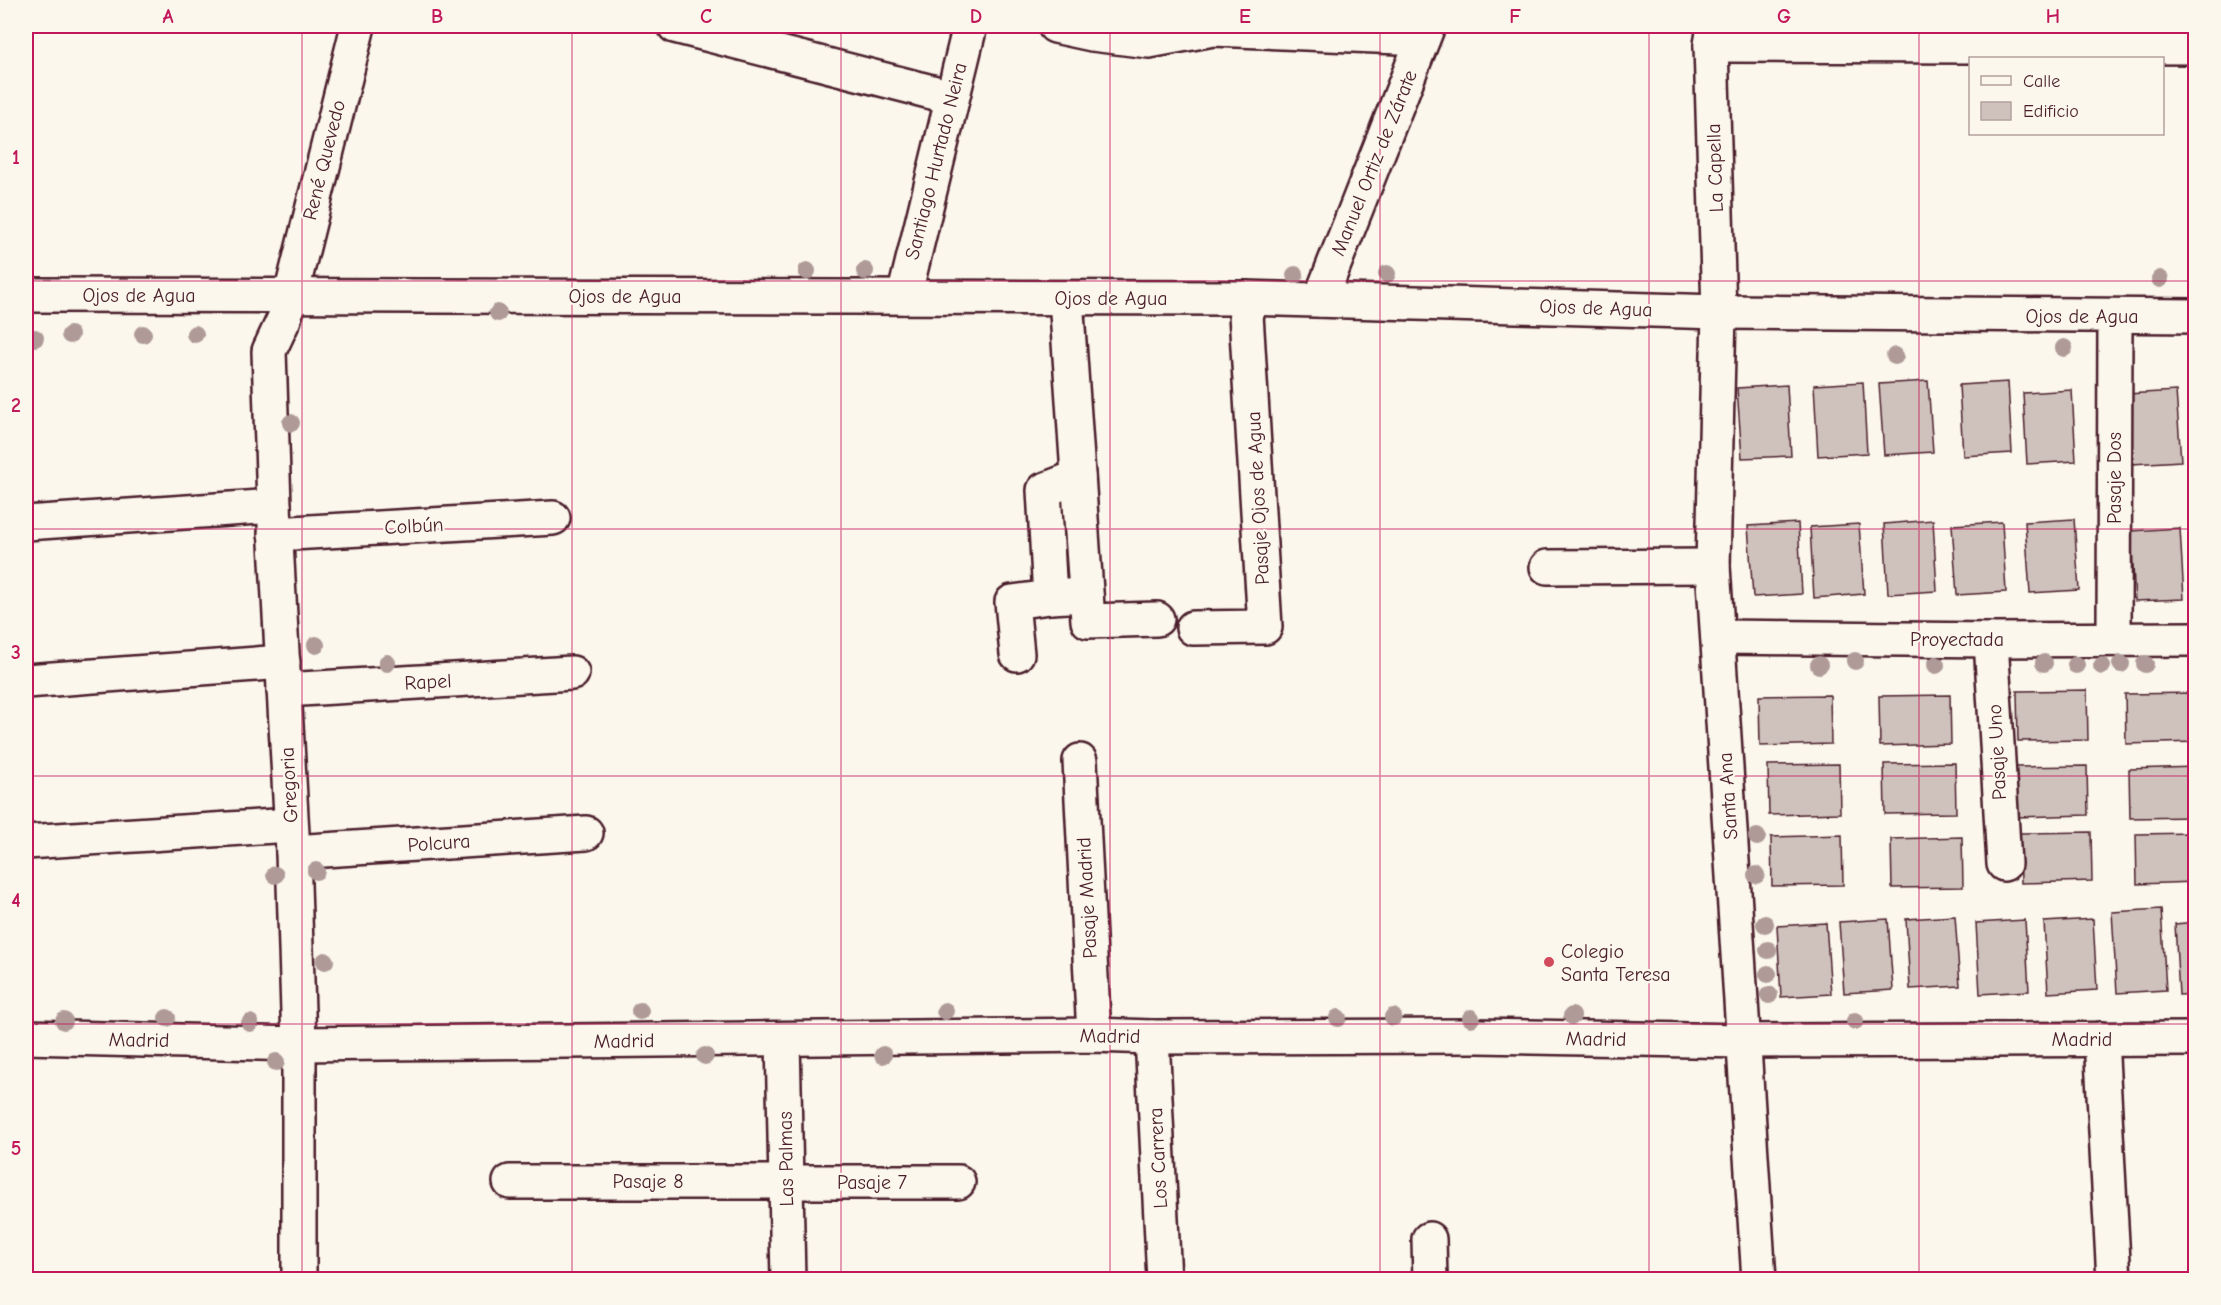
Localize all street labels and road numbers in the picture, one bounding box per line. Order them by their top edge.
street label: Santiago Hurtado Neira [900,60,972,262]
street label: Manuel Ortiz de Zárate [1326,67,1422,259]
street label: René Quevedo [298,98,350,222]
street label: La Capella [1702,123,1728,213]
street label: Ojos de Agua [82,284,196,307]
street label: Ojos de Agua [568,285,682,308]
street label: Ojos de Agua [1054,287,1168,310]
street label: Ojos de Agua [1539,295,1653,321]
street label: Ojos de Agua [2025,305,2139,328]
street label: Pasaje Ojos de Agua [1242,411,1274,585]
street label: Pasaje Dos [2103,432,2126,524]
street label: Colbún [384,513,444,539]
street label: Proyectada [1910,628,2004,651]
street label: Rapel [404,669,452,695]
street label: Pasaje Uno [1983,703,2011,801]
street label: Gregoria [276,747,302,823]
street label: Santa Ana [1713,752,1743,840]
street label: Polcura [407,829,471,857]
street label: Pasaje Madrid [1072,837,1102,959]
street label: Madrid [1079,1024,1141,1048]
street label: Madrid [1565,1027,1627,1051]
street label: Madrid [108,1028,170,1052]
street label: Madrid [2052,1028,2112,1051]
street label: Madrid [593,1029,655,1053]
street label: Los Carrera [1144,1107,1172,1209]
street label: Las Palmas [774,1111,798,1207]
street label: Pasaje 8 [613,1170,683,1193]
street label: Pasaje 7 [837,1171,908,1194]

